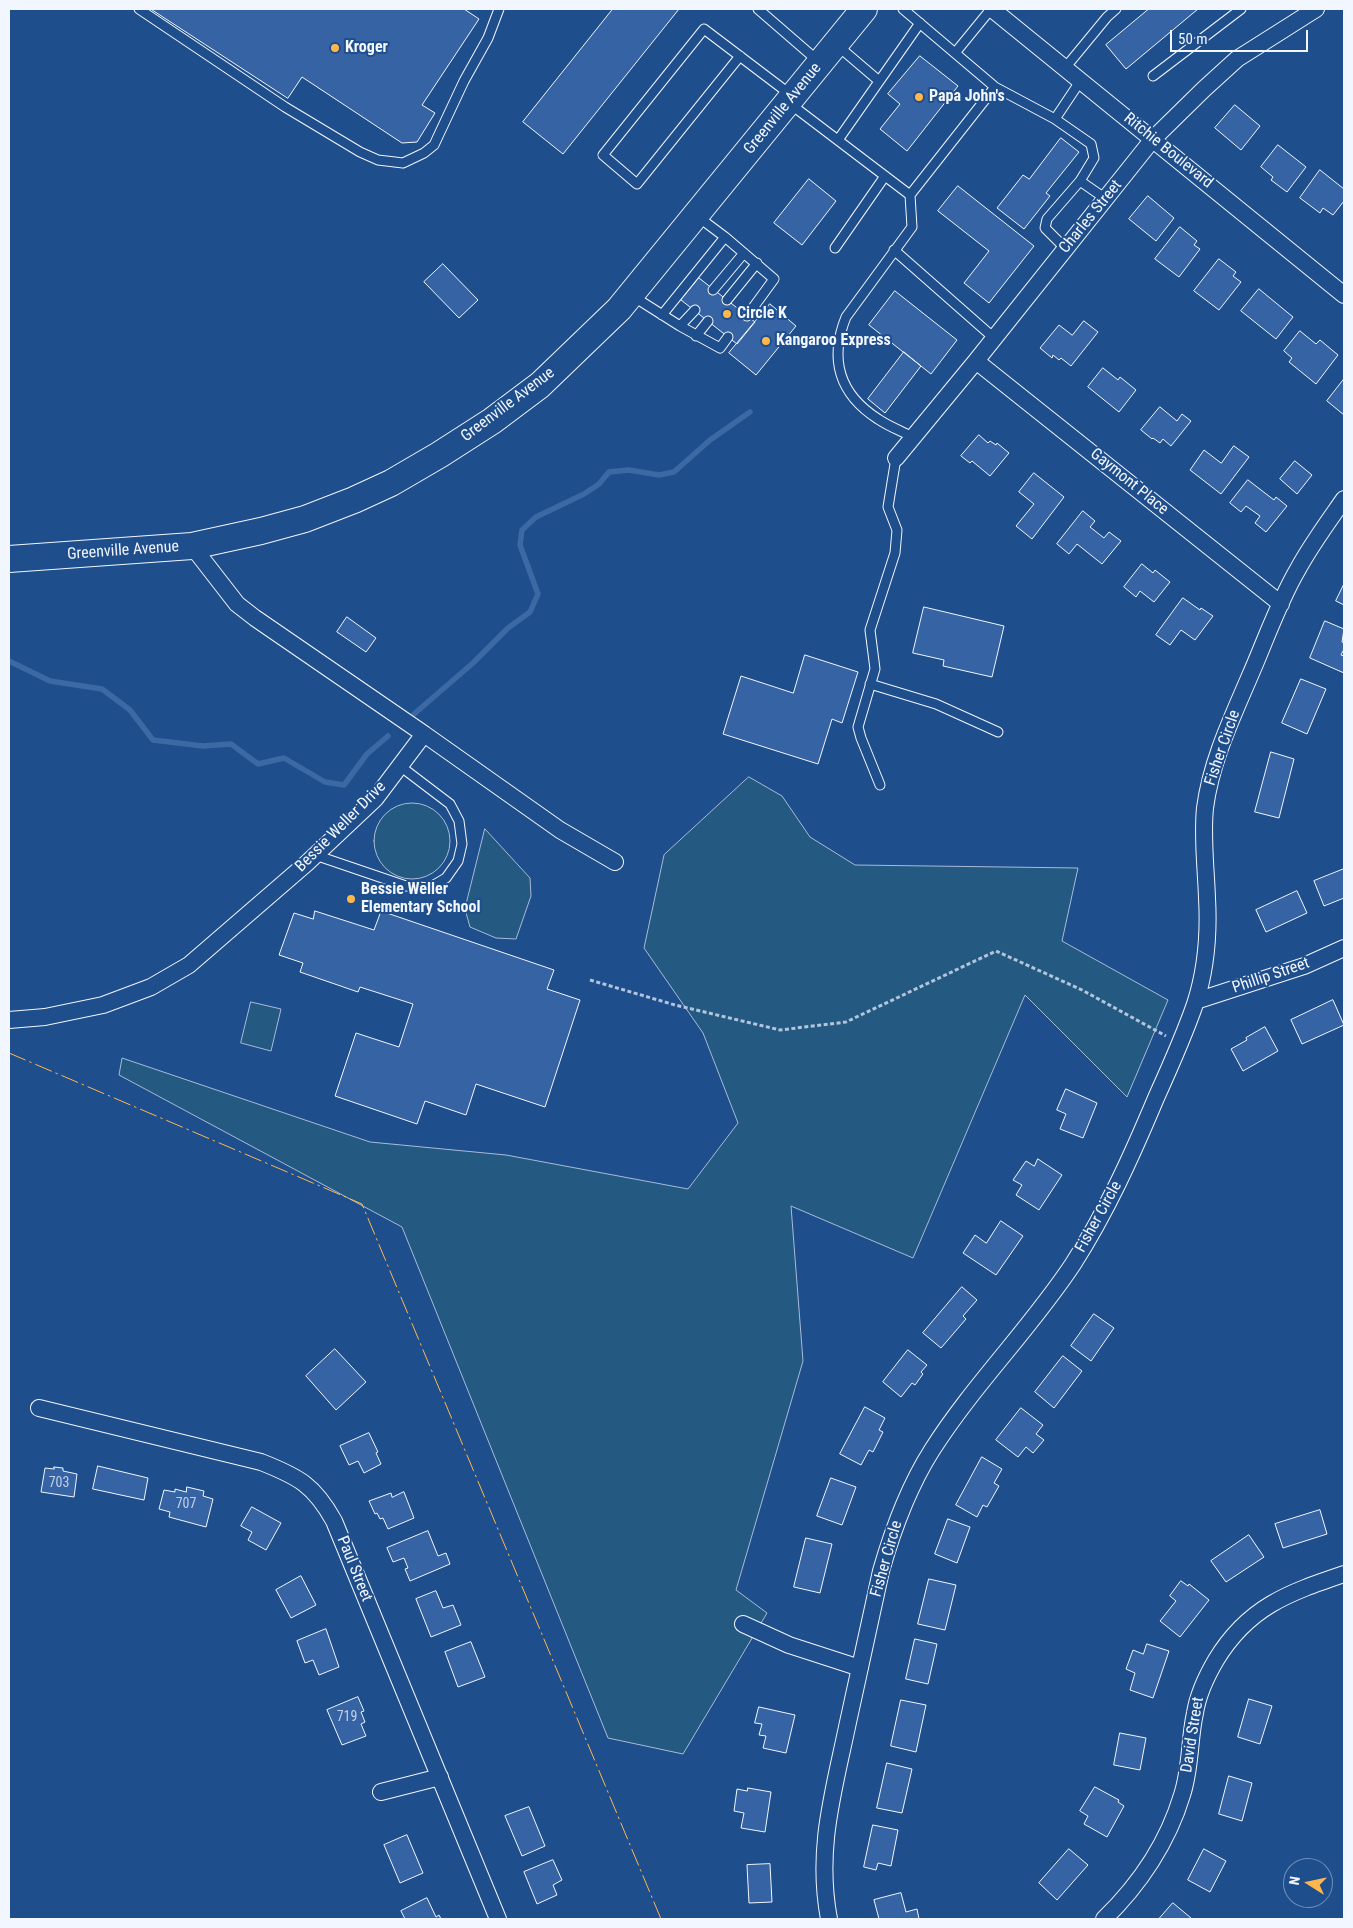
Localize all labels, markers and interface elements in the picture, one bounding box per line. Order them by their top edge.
scale bar [1173,20,1310,52]
text: 50 m [1178,30,1208,48]
place label: Kroger [345,38,388,58]
marker: Kroger [329,42,341,54]
street label: Greenville Avenue [740,59,826,159]
place label: Papa John's [929,87,1005,107]
marker: Papa John's [913,91,925,103]
street label: Ritchie Boulevard [1119,109,1217,193]
street label: Charles Street [1056,176,1126,258]
place label: Circle K [737,304,787,324]
marker: Circle K [721,308,733,320]
place label: Kangaroo Express [776,331,891,351]
marker: Kangaroo Express [760,335,772,347]
street label: Greenville Avenue [457,364,559,446]
street label: Gaymont Place [1086,445,1172,519]
street label: Greenville Avenue [66,538,180,564]
street label: Fisher Circle [1201,708,1245,788]
street label: Bessie Weller Drive [292,778,390,876]
place label: Bessie Weller Elementary School [361,880,480,918]
marker: Bessie Weller Elementary School [345,893,357,905]
street label: Phillip Street [1230,954,1312,998]
street label: Fisher Circle [1072,1178,1126,1256]
house number: 703 [49,1475,69,1491]
house number: 707 [176,1496,196,1512]
street label: Fisher Circle [867,1519,907,1599]
street label: Paul Street [332,1533,376,1605]
street label: David Street [1178,1696,1208,1774]
house number: 719 [337,1709,357,1725]
north arrow [1283,1858,1333,1908]
text: N [1286,1875,1303,1886]

